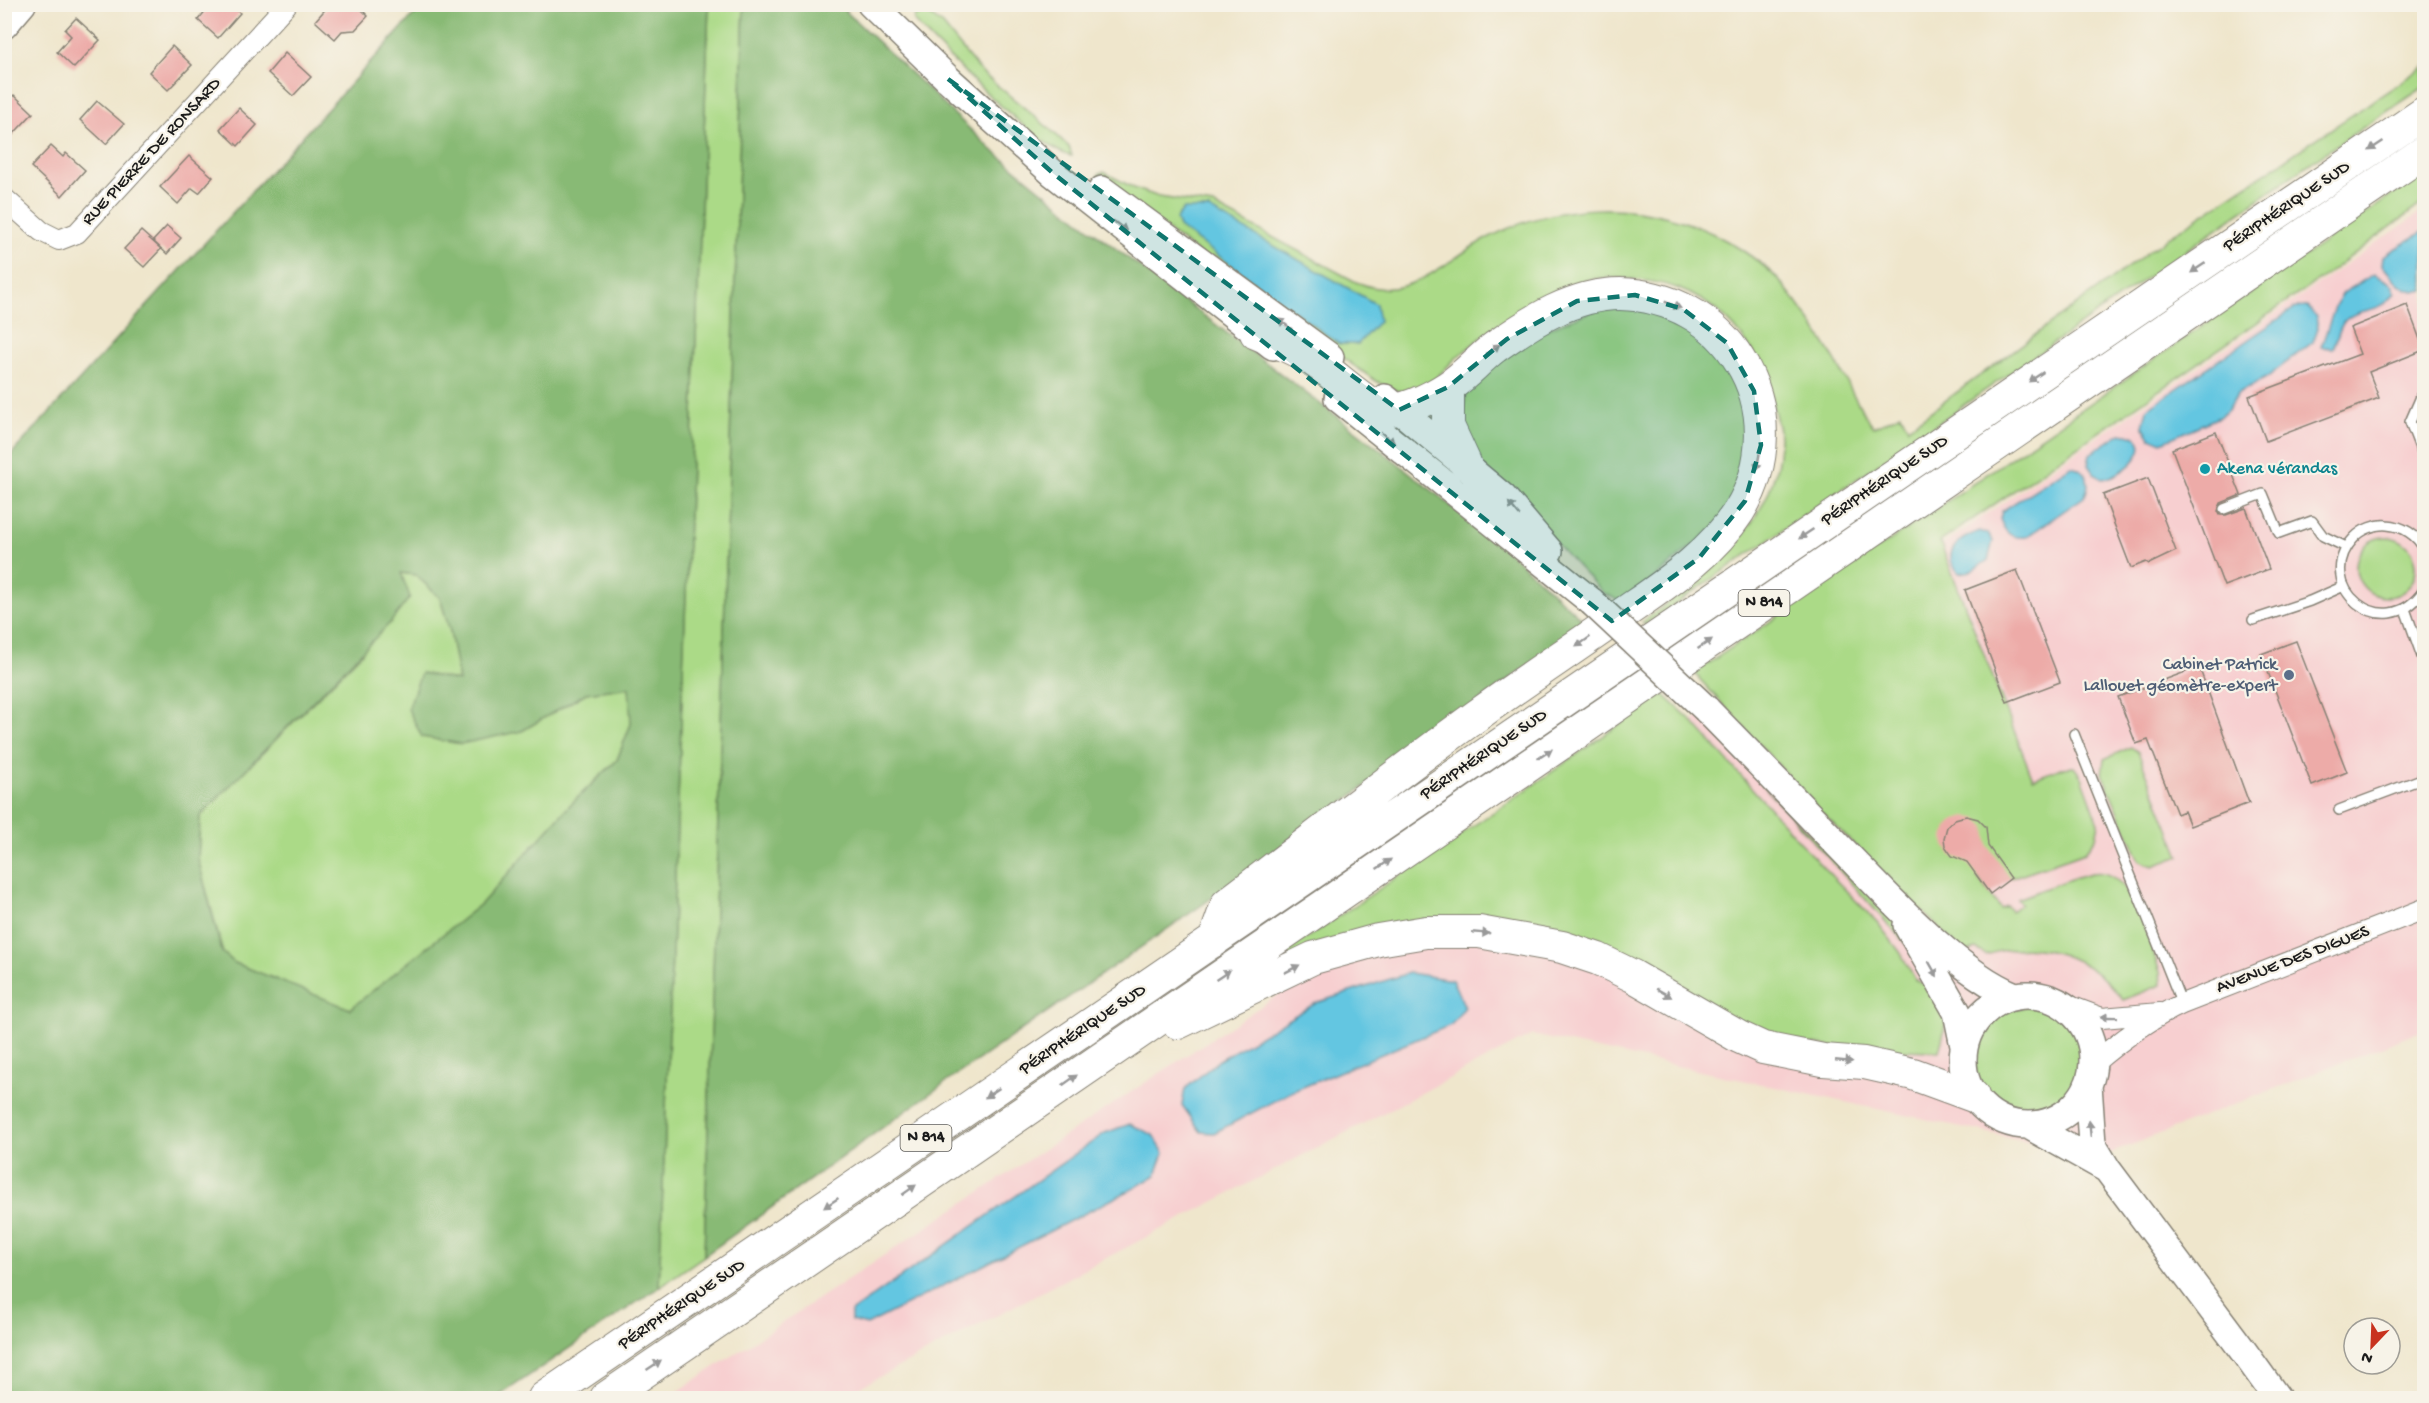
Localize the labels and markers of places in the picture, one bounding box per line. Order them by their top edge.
place label: Akena vérandas [2217,459,2338,480]
marker: Akena vérandas [2198,462,2212,476]
place label: Cabinet Patrick Lallouet géomètre-expert [2084,655,2279,697]
marker: Cabinet Patrick Lallouet géomètre-expert [2282,668,2296,682]

